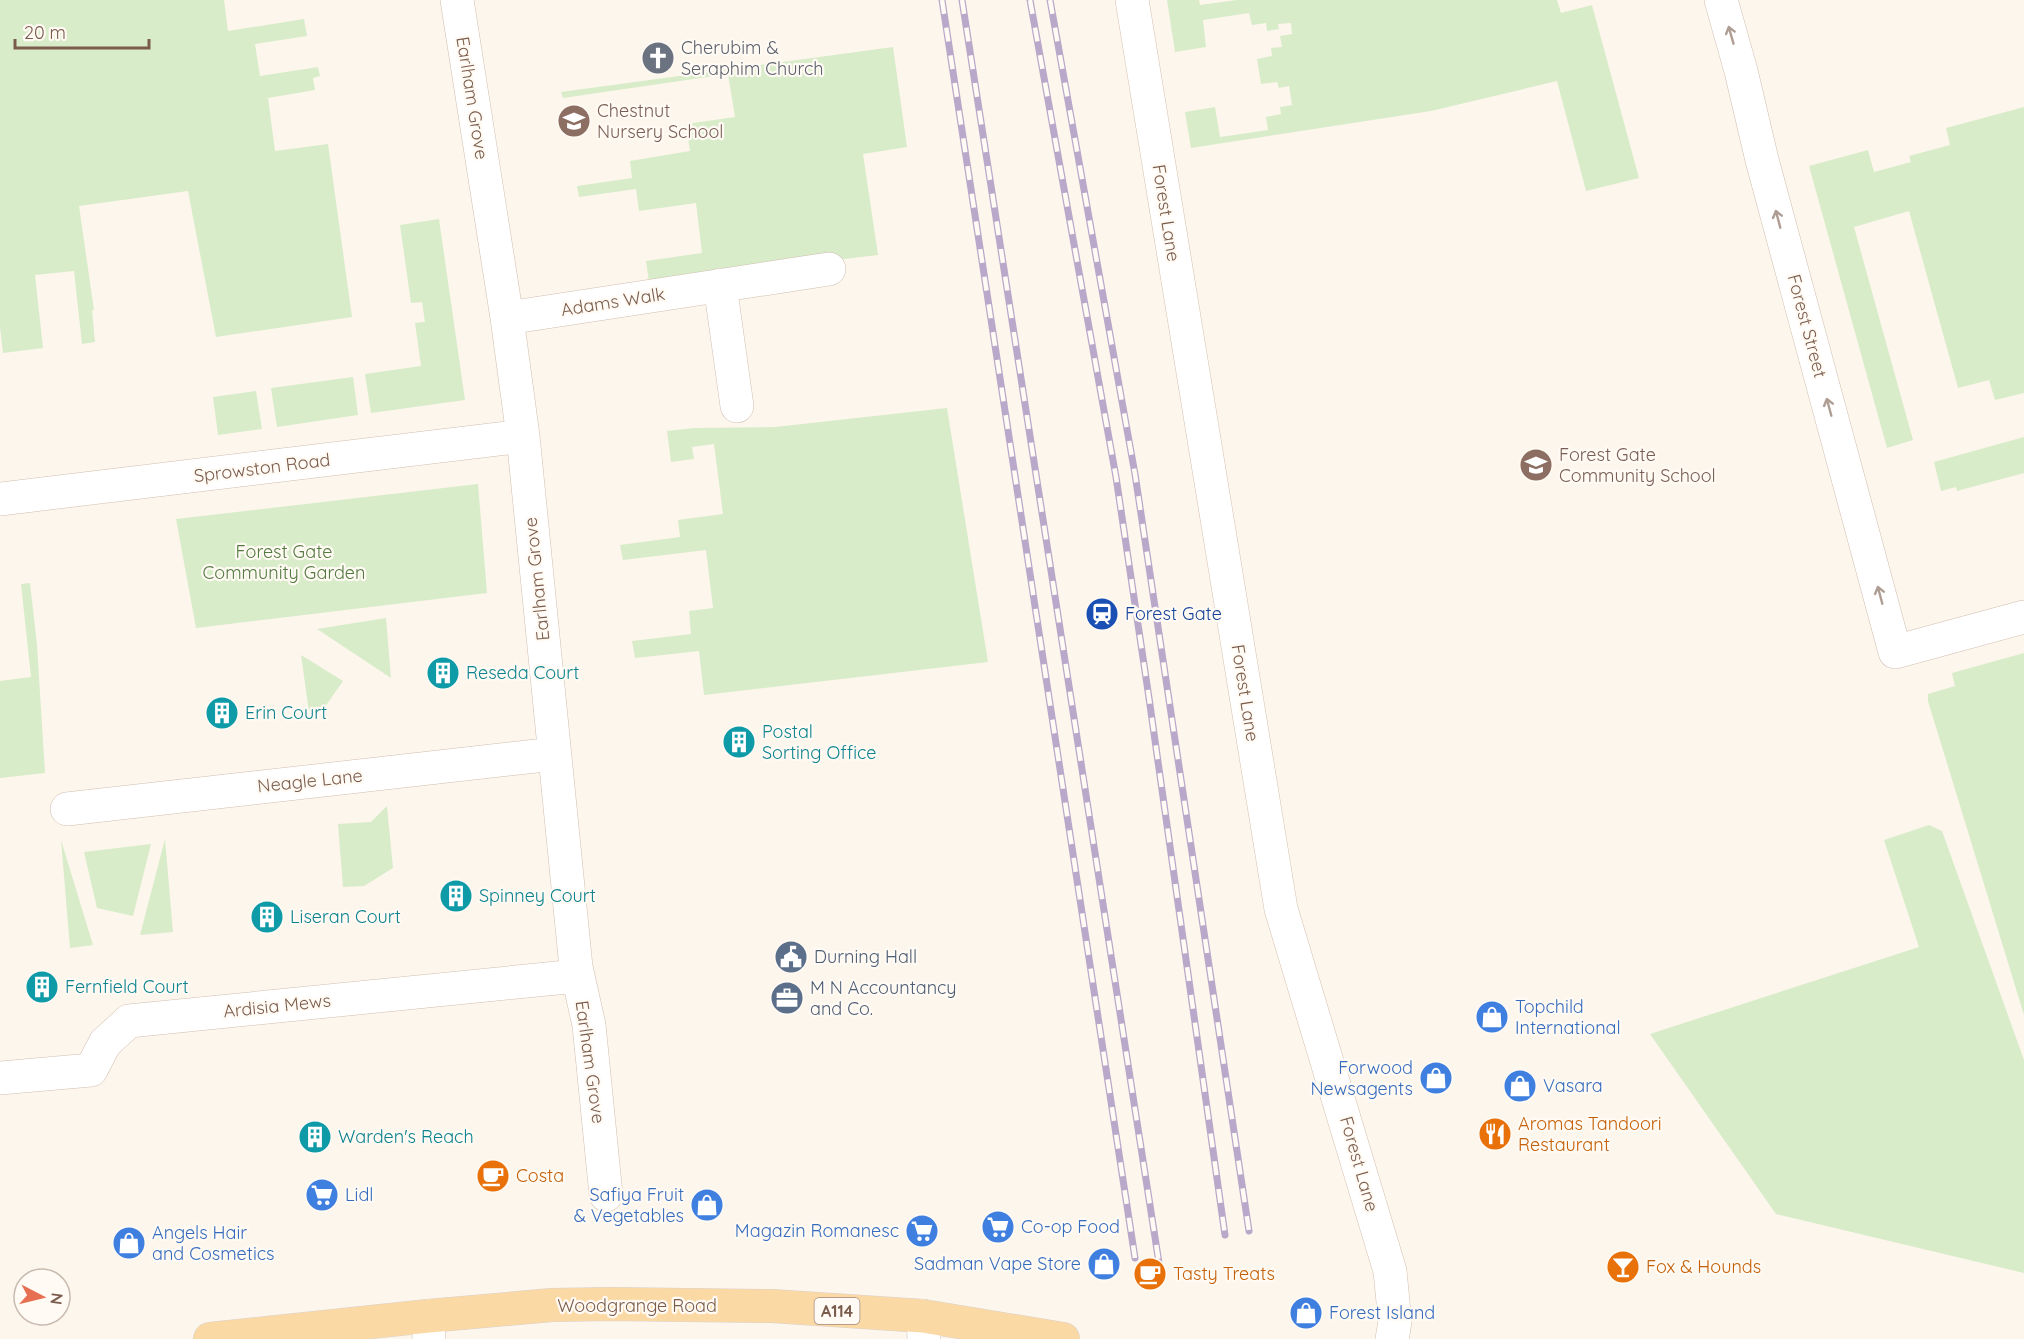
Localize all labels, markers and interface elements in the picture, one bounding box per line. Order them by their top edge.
scale bar [15,12,148,50]
text: 20 m [24,21,66,44]
one-way arrow [1725,26,1736,45]
street label: Earlham Grove [451,35,494,161]
place label: Cherubim & Seraphim Church [681,36,824,80]
church icon: Cherubim & Seraphim Church [640,40,676,76]
place label: Chestnut Nursery School [597,99,724,143]
school or university icon: Chestnut Nursery School [556,103,592,139]
street label: Forest Lane [1147,163,1186,263]
one-way arrow [1772,210,1783,229]
street label: Forest Street [1783,272,1832,380]
street label: Adams Walk [559,282,667,321]
one-way arrow [1822,398,1834,417]
place label: Forest Gate Community School [1559,443,1716,487]
school or university icon: Forest Gate Community School [1518,447,1554,483]
street label: Sprowston Road [192,448,331,487]
street label: Earlham Grove [519,516,554,642]
park label: Forest Gate Community Garden [203,540,365,584]
one-way arrow [1874,586,1885,605]
station icon: Forest Gate [1084,596,1120,632]
place label: Forest Gate [1125,602,1222,625]
street label: Forest Lane [1226,643,1265,743]
building icon: Reseda Court [425,655,461,691]
place label: Reseda Court [466,661,579,684]
building icon: Erin Court [204,695,240,731]
place label: Erin Court [245,701,327,724]
place label: Postal Sorting Office [762,720,877,764]
building icon: Postal Sorting Office [721,724,757,760]
street label: Neagle Lane [256,764,364,797]
building icon: Spinney Court [438,878,474,914]
place label: Spinney Court [479,884,596,907]
building icon: Liseran Court [249,899,285,935]
place label: Liseran Court [290,905,401,928]
public building icon: Durning Hall [773,939,809,975]
place label: Durning Hall [814,945,917,968]
building icon: Fernfield Court [24,969,60,1005]
place label: Fernfield Court [65,975,189,998]
place label: M N Accountancy and Co. [810,976,957,1020]
office icon: M N Accountancy and Co. [769,980,805,1016]
street label: Ardisia Mews [222,988,332,1023]
place label: Topchild International [1515,995,1621,1039]
street label: Earlham Grove [570,999,611,1125]
shop icon: Topchild International [1474,999,1510,1035]
place label: Forwood Newsagents [1310,1056,1413,1100]
shop icon: Forwood Newsagents [1418,1060,1454,1096]
shop icon: Vasara [1502,1068,1538,1104]
place label: Vasara [1543,1074,1603,1097]
place label: Aromas Tandoori Restaurant [1518,1112,1662,1156]
street label: Forest Lane [1335,1114,1384,1214]
restaurant icon: Aromas Tandoori Restaurant [1477,1116,1513,1152]
building icon: Warden's Reach [297,1119,333,1155]
place label: Warden's Reach [338,1125,474,1148]
cafe icon: Costa [475,1158,511,1194]
place label: Costa [516,1164,564,1187]
supermarket icon: Lidl [304,1177,340,1213]
place label: Lidl [345,1183,373,1206]
place label: Safiya Fruit & Vegetables [574,1183,684,1227]
shop icon: Safiya Fruit & Vegetables [689,1187,725,1223]
supermarket icon: Co-op Food [980,1209,1016,1245]
supermarket icon: Magazin Romanesc [904,1213,940,1249]
place label: Co-op Food [1021,1215,1120,1238]
place label: Magazin Romanesc [735,1219,899,1242]
place label: Angels Hair and Cosmetics [152,1221,275,1265]
shop icon: Angels Hair and Cosmetics [111,1225,147,1261]
shop icon: Sadman Vape Store [1086,1246,1122,1282]
bar icon: Fox & Hounds [1605,1249,1641,1285]
place label: Sadman Vape Store [914,1252,1081,1275]
place label: Fox & Hounds [1646,1255,1761,1278]
cafe icon: Tasty Treats [1132,1256,1168,1292]
place label: Tasty Treats [1173,1262,1275,1285]
north arrow [12,1267,72,1327]
text: N [46,1292,68,1306]
street label: Woodgrange Road [557,1294,717,1317]
shop icon: Forest Island [1288,1295,1324,1331]
road number: A114 [814,1298,860,1324]
place label: Forest Island [1329,1301,1435,1324]

